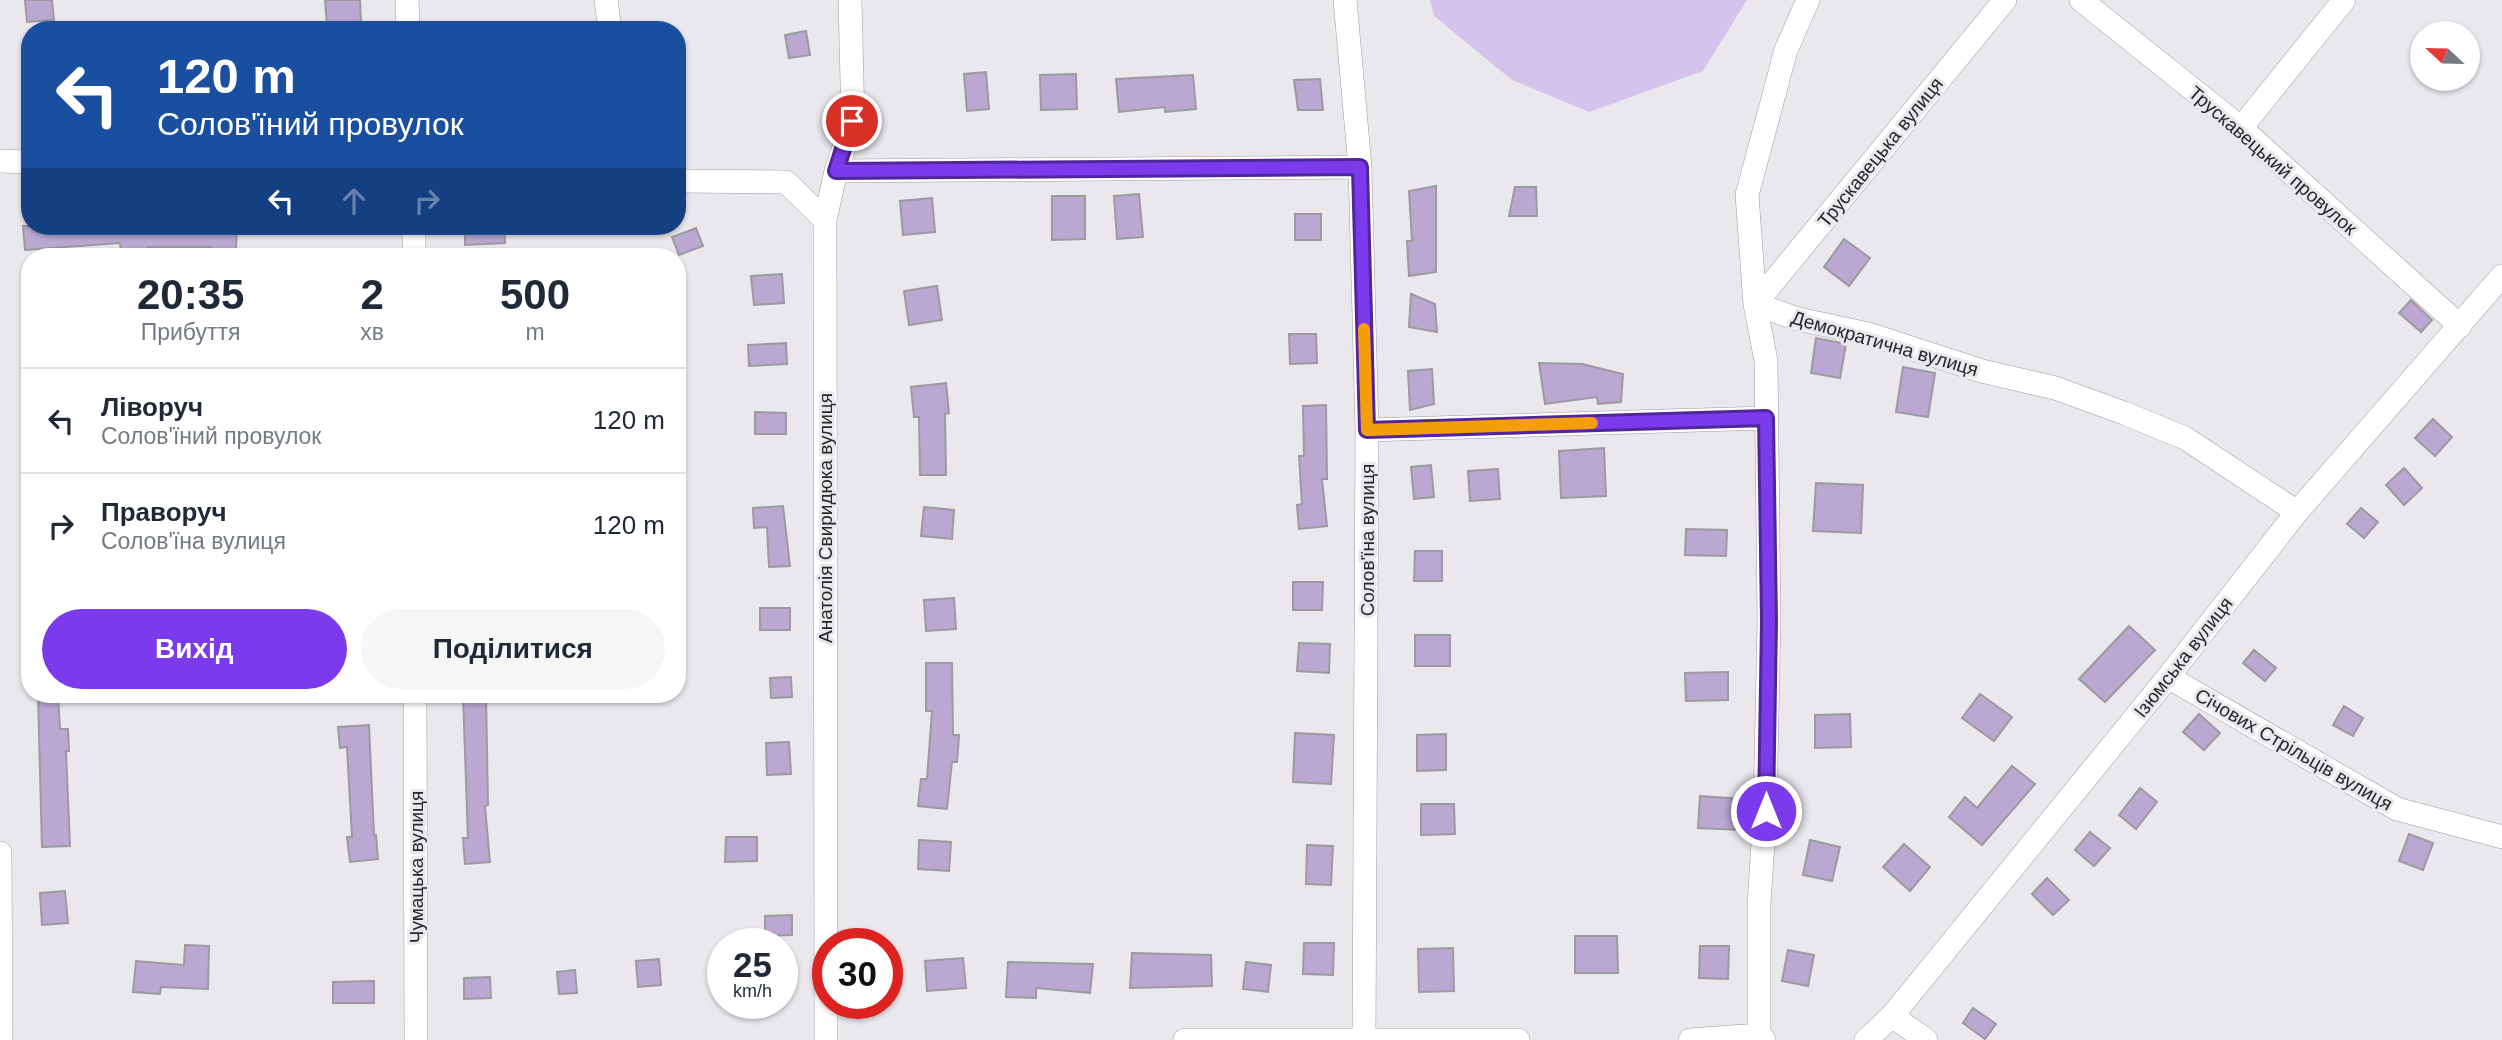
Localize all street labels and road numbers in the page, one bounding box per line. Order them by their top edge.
street label: Трускавецька вулиця [1814,73,1947,231]
street label: Трускавецький провулок [2185,82,2361,239]
street label: Демократична вулиця [1789,307,1981,380]
street label: Анатолія Свиридюка вулиця [815,393,836,643]
street label: Солов'їна вулиця [1357,464,1378,616]
street label: Ізюмська вулиця [2130,593,2237,722]
street label: Січових Стрільців вулиця [2191,684,2396,815]
street label: Чумацька вулиця [406,791,427,943]

